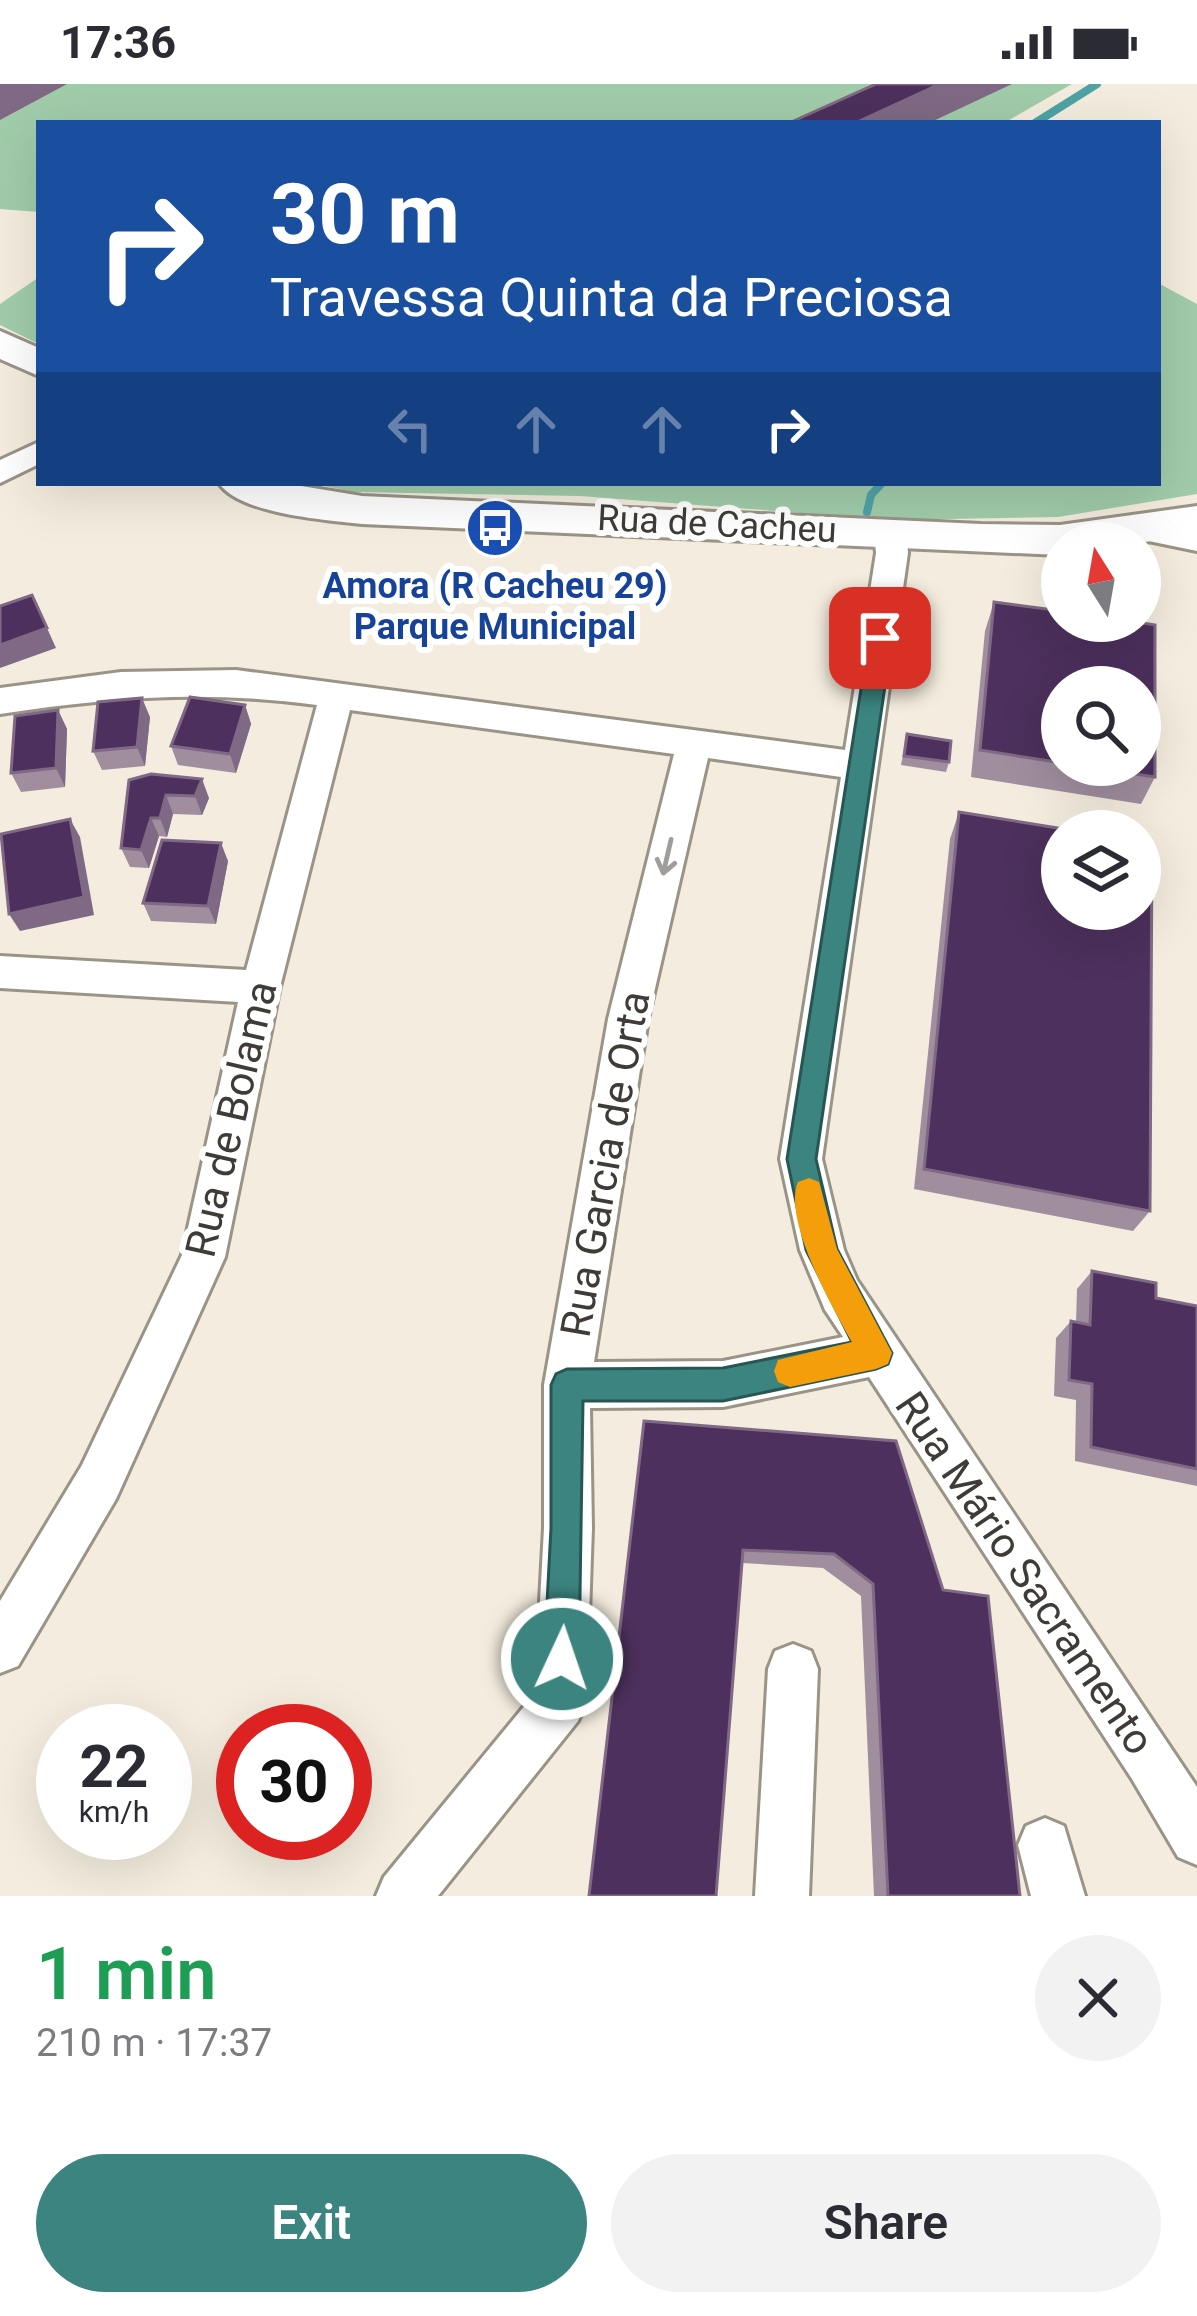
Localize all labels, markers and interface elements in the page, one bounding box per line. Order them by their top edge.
text: 17:36 [60,16,176,69]
text: 30 m [270,165,460,264]
icon: right [72,168,228,324]
text: Travessa Quinta da Preciosa [270,266,953,329]
icon: left [377,396,443,462]
icon: ahead [503,396,569,462]
icon: ahead [629,396,695,462]
icon: right [755,396,821,462]
bus stop icon: Amora (R Cacheu 29) Parque Municipal [464,497,526,559]
street label: Rua de Cacheu [596,497,838,551]
north arrow [1041,522,1161,642]
map controls [1041,522,1161,930]
place label: Amora (R Cacheu 29) Parque Municipal [323,565,667,648]
pin [829,587,931,689]
icon: arrive [847,605,913,671]
button: search [1041,666,1161,786]
button: layers [1041,810,1161,930]
one-way arrow [654,837,677,875]
street label: Rua de Bolama [175,976,287,1262]
street label: Rua Garcia de Orta [550,987,660,1341]
street label: Rua Mário Sacramento [886,1383,1164,1763]
position arrow [499,1596,625,1722]
speed limit sign: 30 [216,1704,372,1860]
text: 22 [80,1731,148,1802]
text: km/h [79,1794,149,1829]
text: 1 min [36,1932,217,2017]
button: close [1035,1935,1161,2061]
text: 210 m · 17:37 [36,2020,272,2066]
button: Exit [36,2154,587,2292]
button: Share [611,2154,1161,2292]

